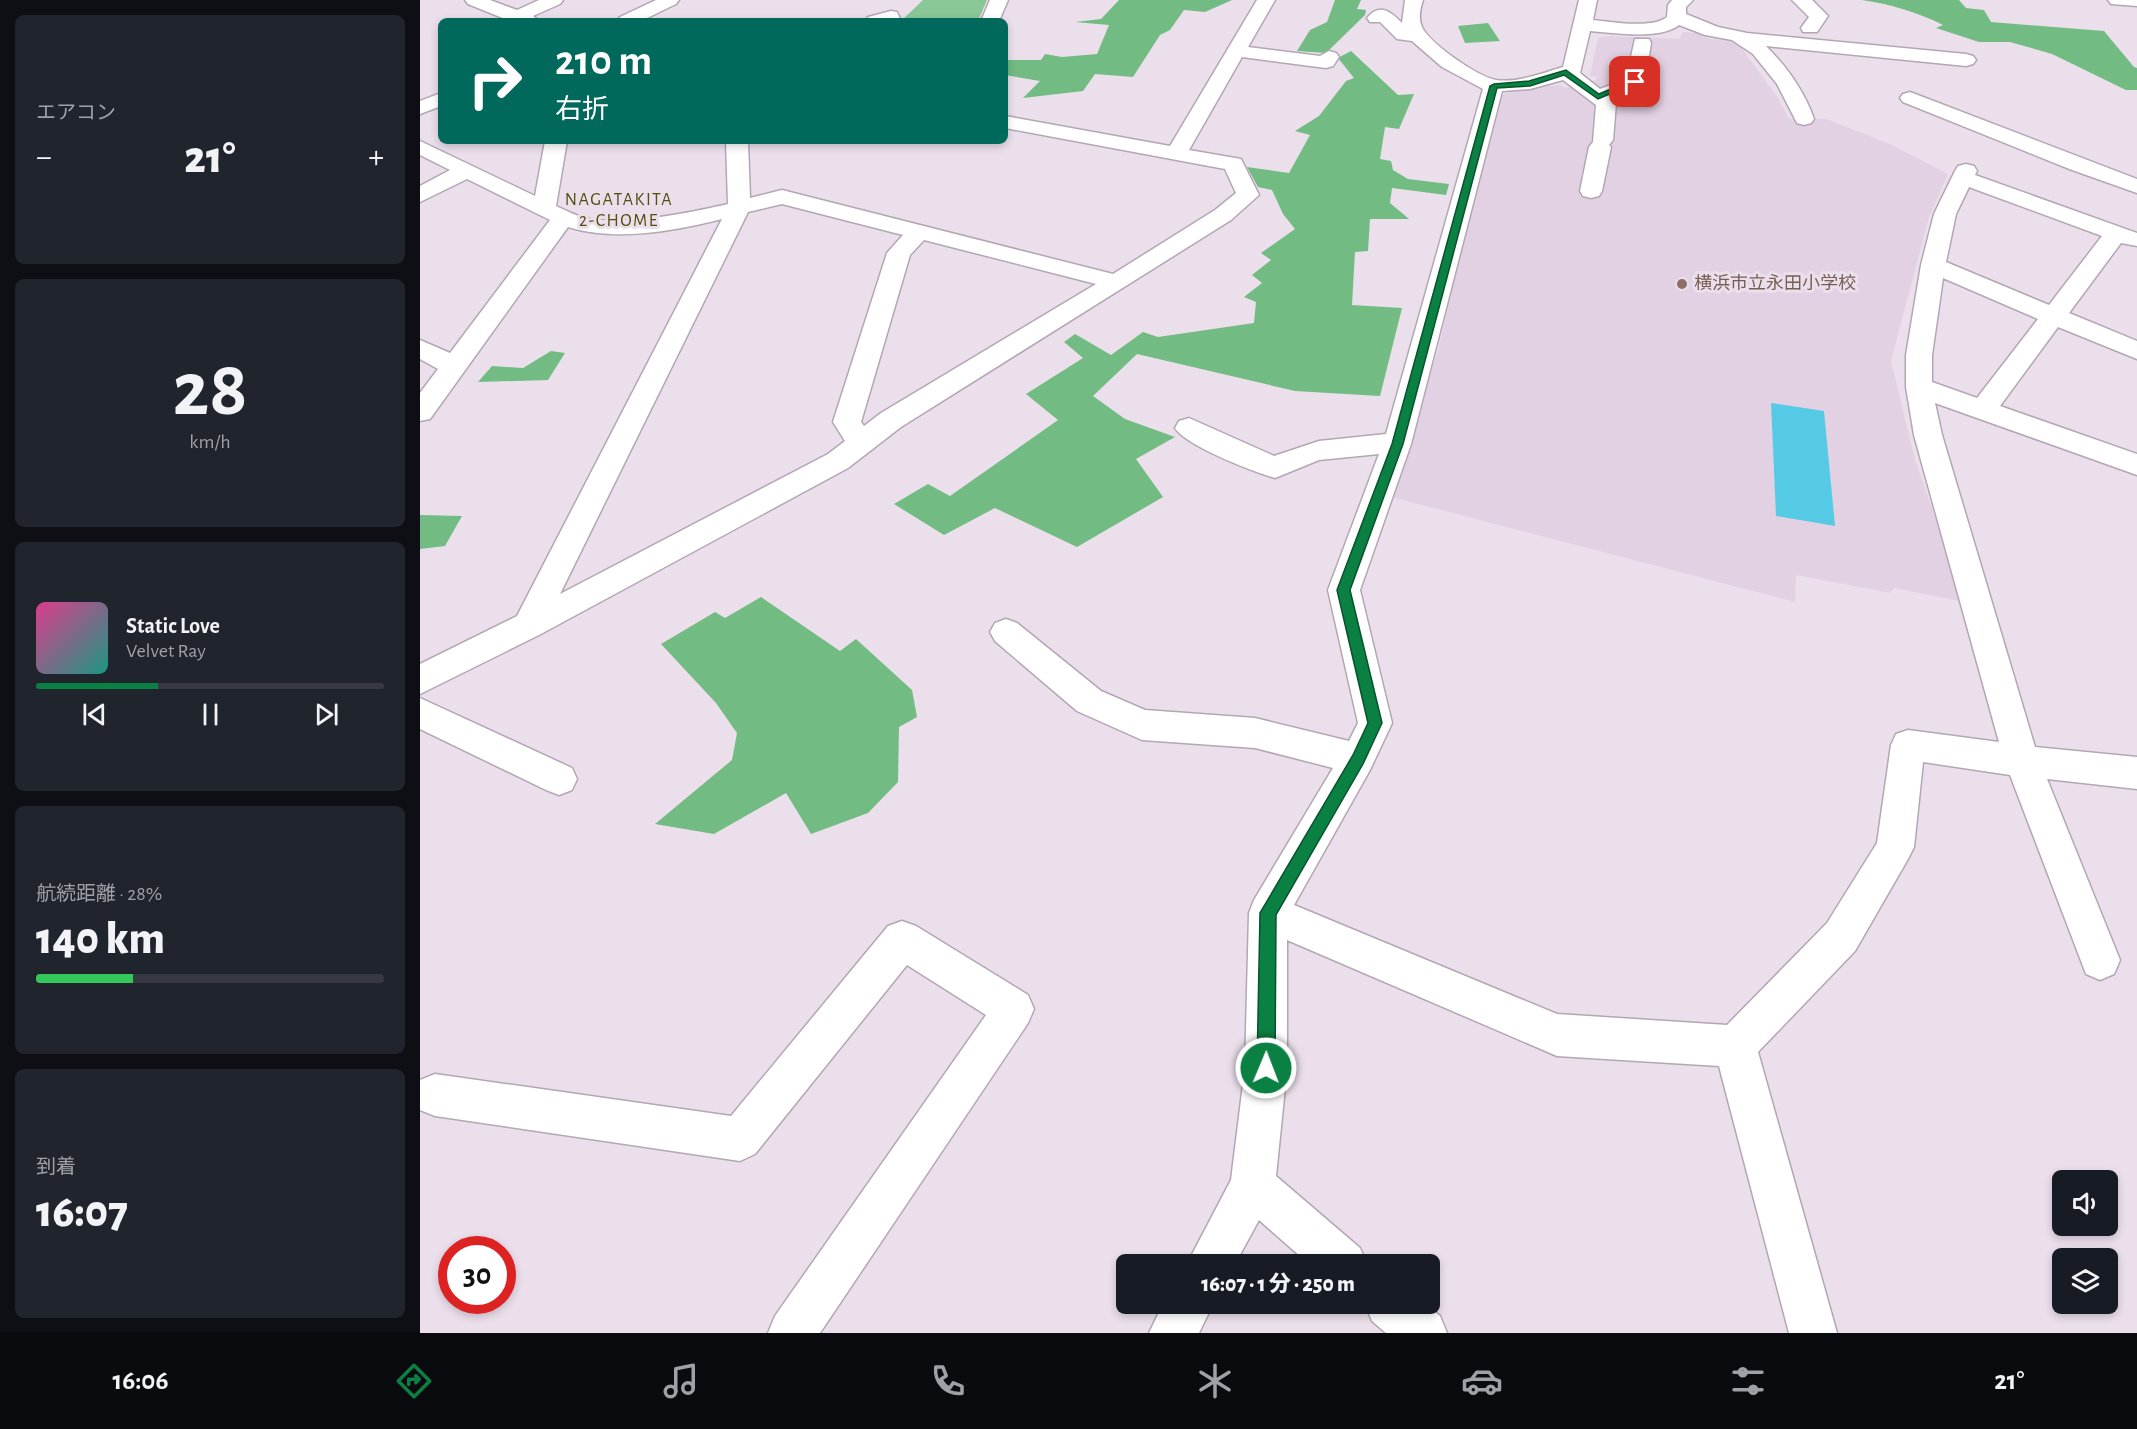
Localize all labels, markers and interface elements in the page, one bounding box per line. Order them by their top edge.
text: 210 m [555,40,652,82]
icon: right [456,42,534,120]
pin [1609,56,1660,107]
icon: arrive [1618,65,1651,98]
text: 右折 [555,96,609,123]
text: エアコン [36,103,116,123]
text: 21° [184,136,236,181]
text: − [36,141,52,174]
text: + [368,141,384,174]
district label: NAGATAKITA 2-CHOME [565,191,673,230]
place label: 横浜市立永田小学校 [1694,273,1856,293]
marker: 横浜市立永田小学校 [1675,277,1689,291]
text: 28 [172,352,248,430]
text: km/h [189,432,231,452]
text: Static Love [126,615,220,637]
text: Velvet Ray [126,641,206,661]
icon: previous [78,698,111,731]
icon: pause [194,698,227,731]
icon: next [310,698,343,731]
text: 航続距離 · 28% [36,884,162,904]
text: 140 km [36,917,165,962]
position arrow [1234,1036,1298,1100]
text: 到着 [36,1157,76,1177]
map controls [2052,1170,2118,1314]
button: sound [2052,1170,2118,1236]
text: 16:07 [36,1190,128,1235]
speed limit sign: 30 [438,1236,516,1314]
button: layers [2052,1248,2118,1314]
text: 16:07 · 1 分 · 250 m [1201,1273,1355,1295]
icon: directions [393,1360,435,1402]
icon: music [660,1360,702,1402]
icon: phone [927,1360,969,1402]
icon: climate [1194,1360,1236,1402]
icon: car [1461,1360,1503,1402]
icon: filters [1727,1360,1769,1402]
text: 16:06 [112,1367,168,1394]
text: 21° [1994,1367,2025,1394]

